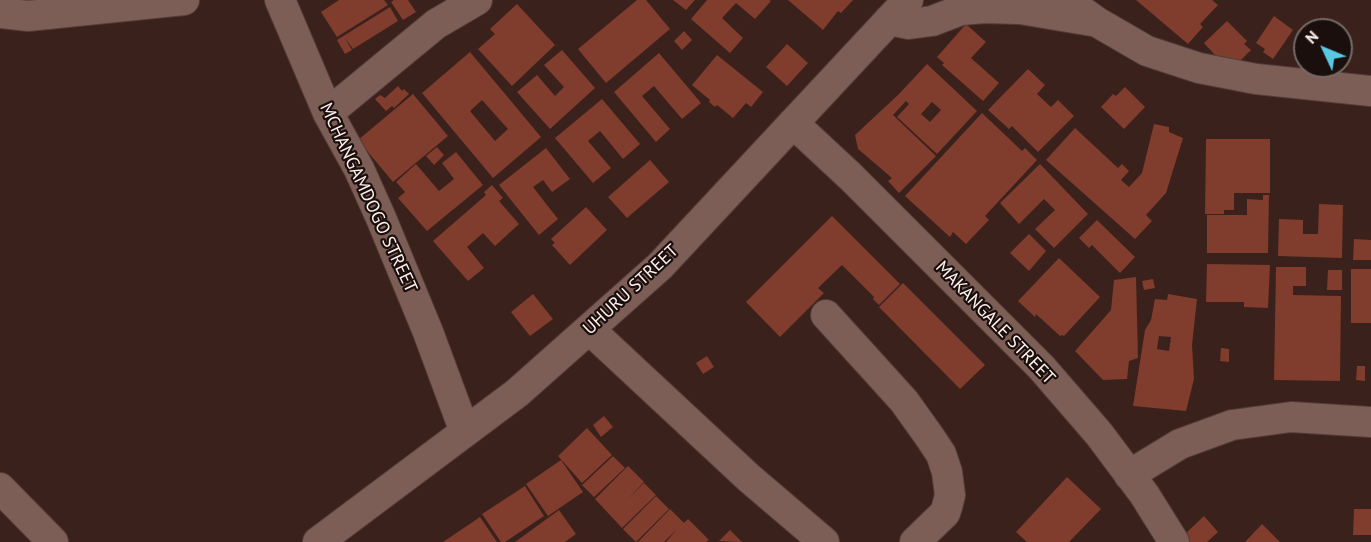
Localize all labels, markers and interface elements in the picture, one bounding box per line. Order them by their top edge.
north arrow [1293,18,1353,78]
text: N [1301,26,1322,48]
street label: MCHANGAMDOGO STREET [315,100,421,296]
street label: UHURU STREET [579,240,683,340]
street label: MAKANGALE STREET [931,257,1059,389]

